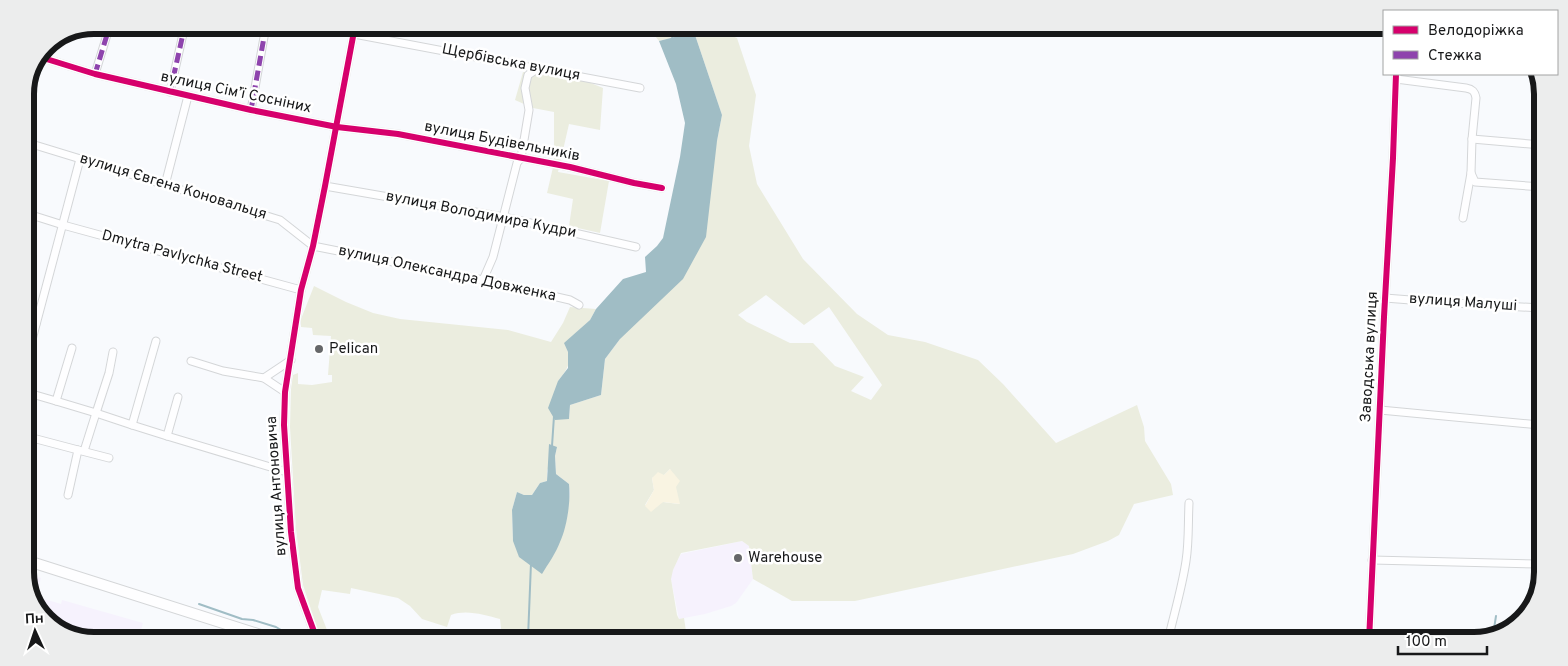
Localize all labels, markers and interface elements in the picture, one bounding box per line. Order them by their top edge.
legend [1383,10,1558,75]
text: Велодоріжка [1428,22,1524,41]
street label: Щербівська вулиця [440,40,582,86]
text: Стежка [1428,47,1482,66]
street label: вулиця Сім’ї Сосніних [159,68,313,118]
street label: вулиця Будівельників [422,118,582,166]
street label: вулиця Євгена Коновальця [77,149,269,225]
street label: вулиця Володимира Кудри [384,187,578,243]
street label: Dmytra Pavlychka Street [99,226,265,288]
street label: вулиця Олександра Довженка [336,242,558,306]
street label: вулиця Малуші [1408,290,1518,316]
street label: Заводська вулиця [1357,291,1383,423]
place label: Pelican [329,340,378,359]
marker: Pelican [313,343,325,355]
street label: вулиця Антоновича [263,415,291,557]
place label: Warehouse [748,549,822,568]
marker: Warehouse [732,552,744,564]
north arrow [10,606,60,656]
text: Пн [25,611,44,628]
scale bar [1398,624,1487,656]
text: 100 m [1406,633,1447,652]

